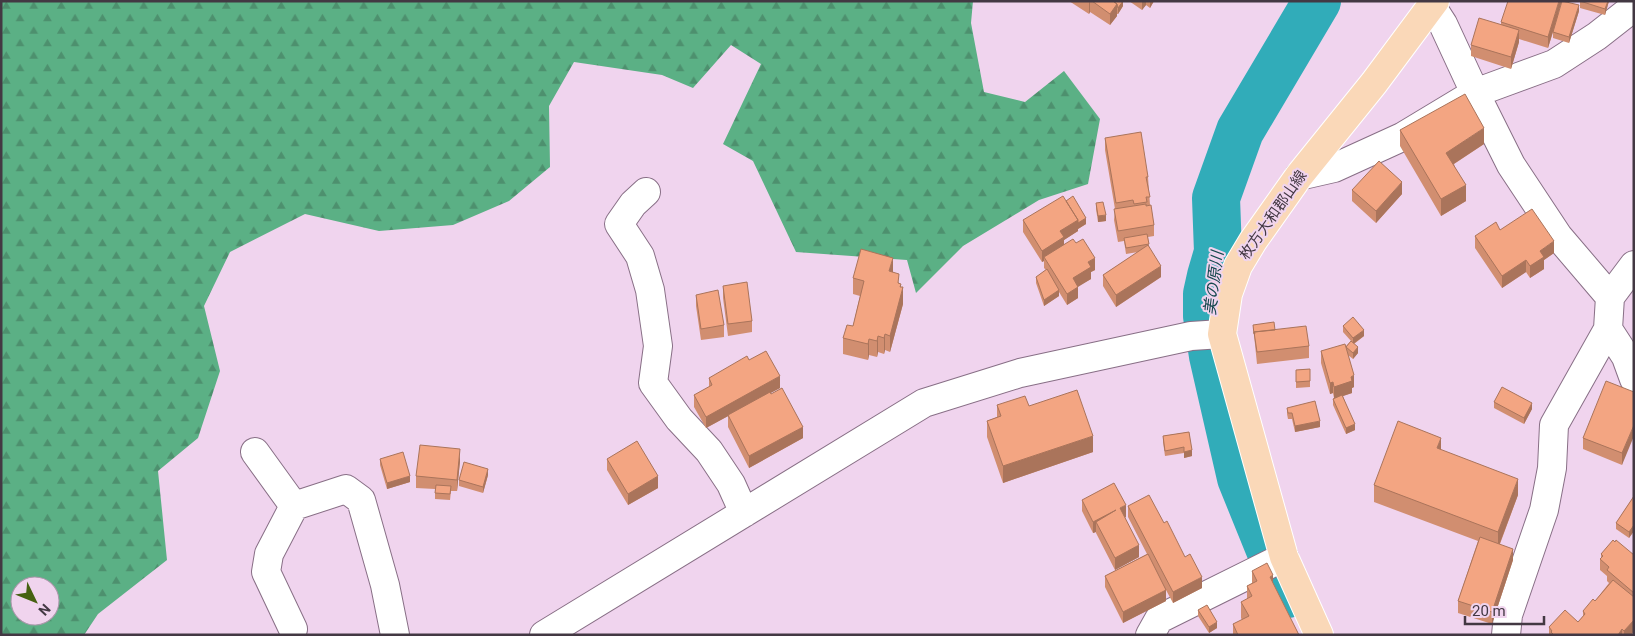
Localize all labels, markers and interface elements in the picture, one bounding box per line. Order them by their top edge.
street label: 枚方大和郡山線 [1236,167,1310,263]
water label: 美の原川 [1200,248,1227,316]
north arrow [10,576,60,626]
scale bar [1465,594,1544,626]
text: N [35,601,54,619]
text: 20 m [1472,602,1506,620]

